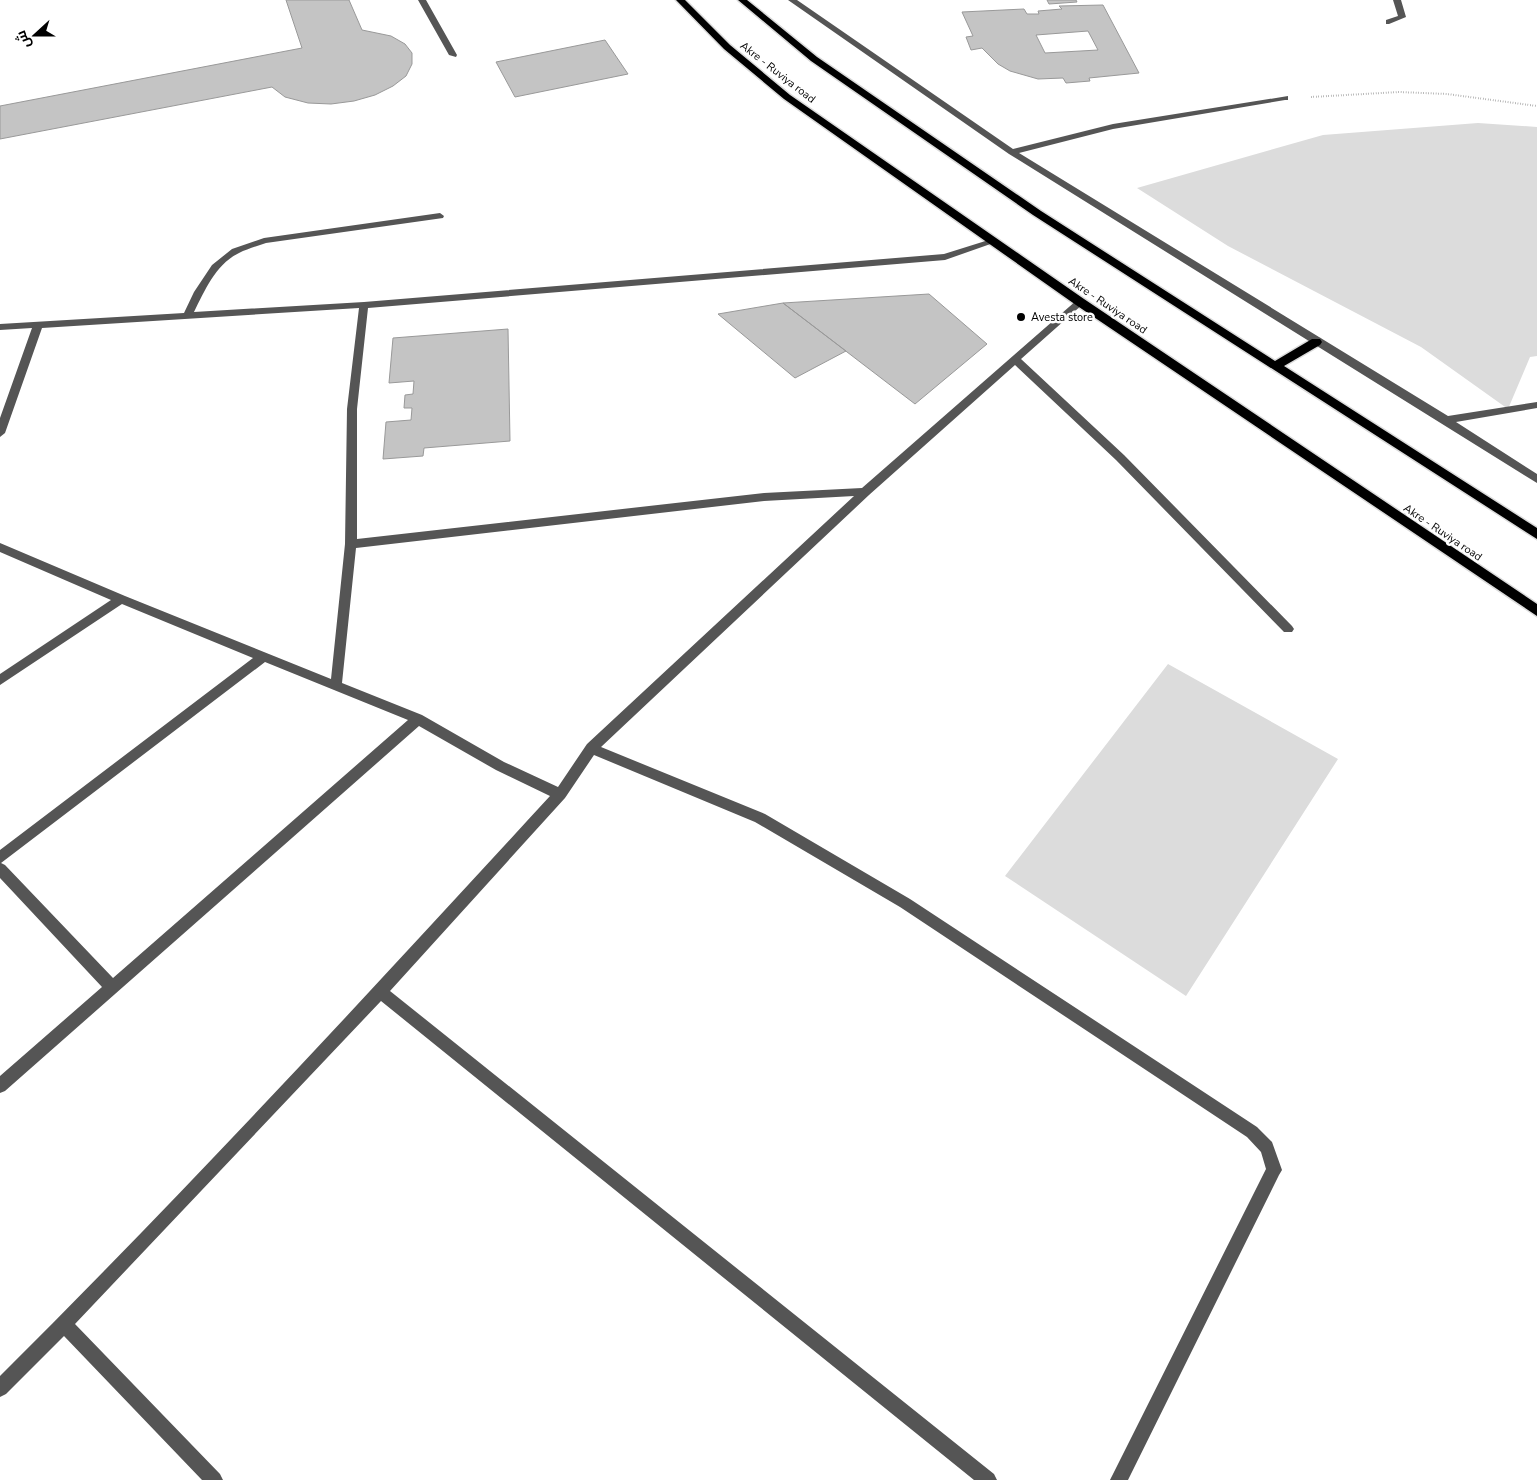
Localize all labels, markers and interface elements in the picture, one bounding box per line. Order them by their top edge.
north arrow [10,10,60,60]
text: ش [11,28,35,51]
street label: Akre - Ruviya road [737,38,818,107]
street label: Akre - Ruviya road [1066,274,1150,337]
place label: Avesta store [1031,310,1093,325]
marker: Avesta store [1015,311,1027,323]
street label: Akre - Ruviya road [1401,501,1485,564]

